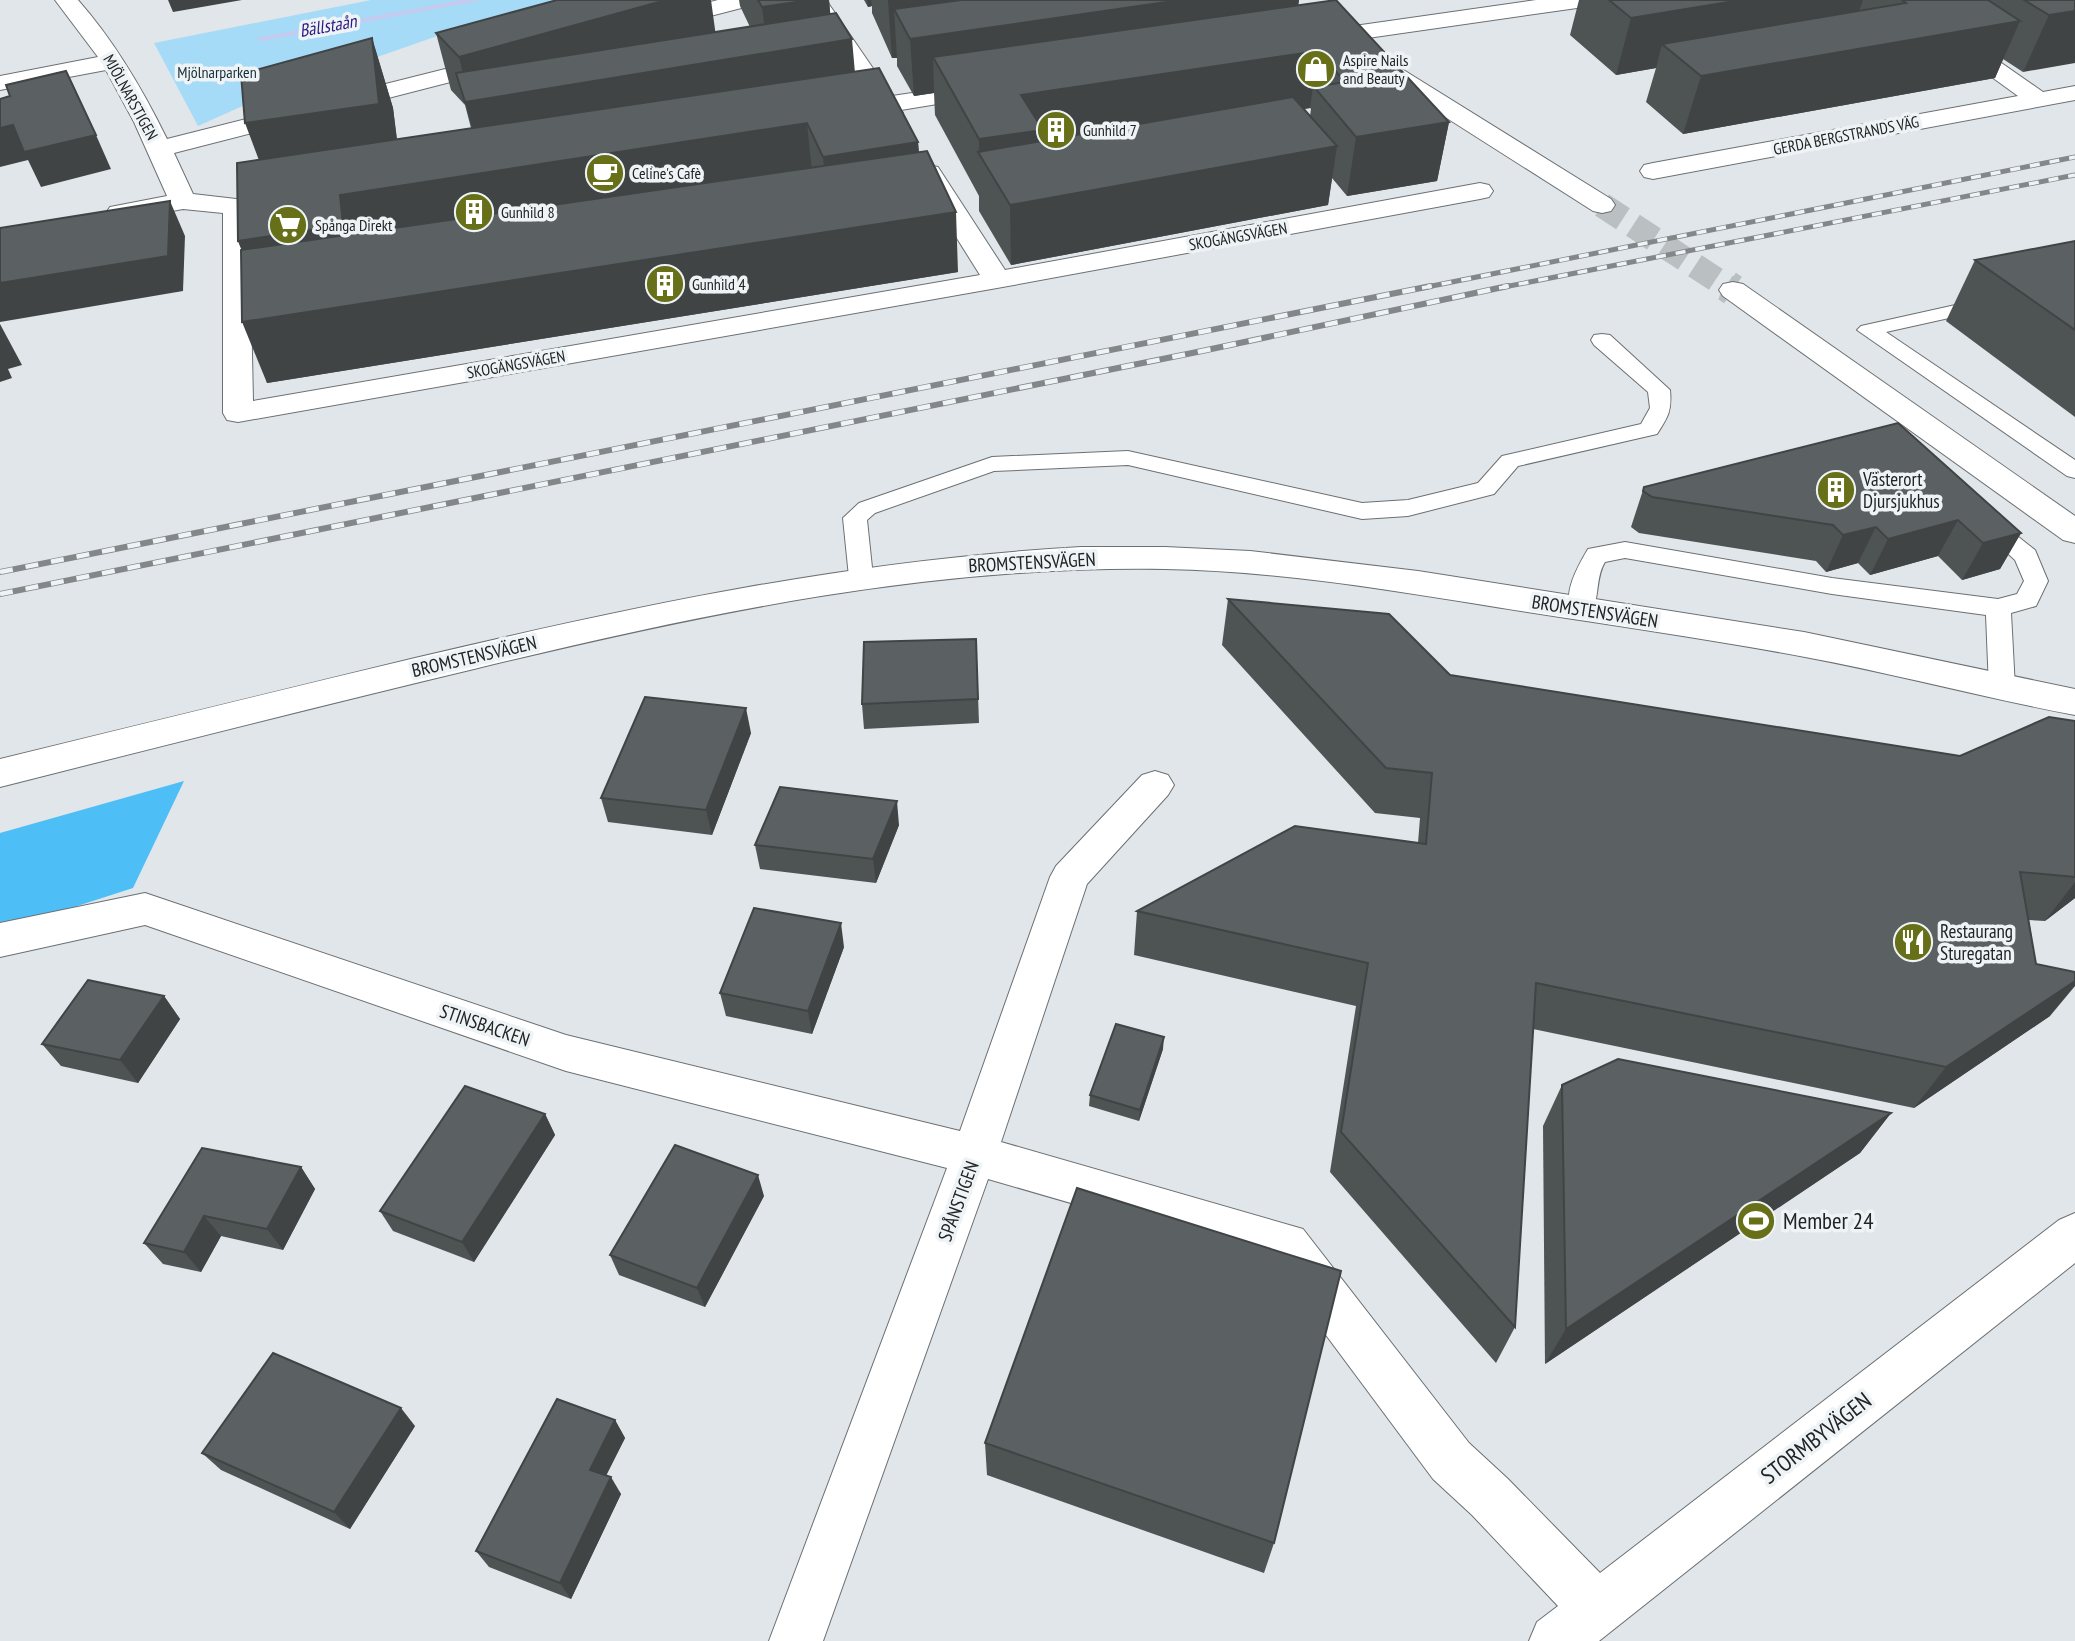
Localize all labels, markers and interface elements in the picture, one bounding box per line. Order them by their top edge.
water label: Bällstaån [298,9,359,42]
shop icon: Aspire Nails and Beauty [1295,48,1337,90]
place label: Aspire Nails and Beauty [1343,50,1408,88]
street label: MJÖLNARSTIGEN [99,51,163,143]
park label: Mjölnarparken [177,62,257,82]
building icon: Gunhild 7 [1035,109,1077,151]
street label: GERDA BERGSTRANDS VÄG [1771,111,1921,159]
place label: Gunhild 7 [1083,120,1137,140]
cafe icon: Celine's Cafè [584,152,626,194]
place label: Celine's Cafè [632,163,701,183]
building icon: Gunhild 8 [453,191,495,233]
place label: Gunhild 8 [501,202,555,222]
supermarket icon: Spånga Direkt [267,204,309,246]
place label: Spånga Direkt [315,215,393,235]
street label: SKOGÄNGSVÄGEN [1187,218,1289,254]
building icon: Gunhild 4 [644,263,686,305]
place label: Gunhild 4 [692,274,746,294]
street label: SKOGÄNGSVÄGEN [465,346,567,382]
place label: Västerort Djursjukhus [1862,467,1940,513]
building icon: Västerort Djursjukhus [1815,469,1857,511]
street label: BROMSTENSVÄGEN [968,547,1096,577]
street label: BROMSTENSVÄGEN [1530,589,1660,633]
street label: BROMSTENSVÄGEN [409,630,539,682]
place label: Restaurang Sturegatan [1940,919,2013,965]
restaurant icon: Restaurang Sturegatan [1892,921,1934,963]
street label: STINSBACKEN [437,998,533,1052]
street label: SPÅNSTIGEN [932,1158,984,1244]
sports icon: Member 24 [1735,1200,1777,1242]
place label: Member 24 [1783,1206,1873,1235]
street label: STORMBYVÄGEN [1755,1385,1877,1490]

